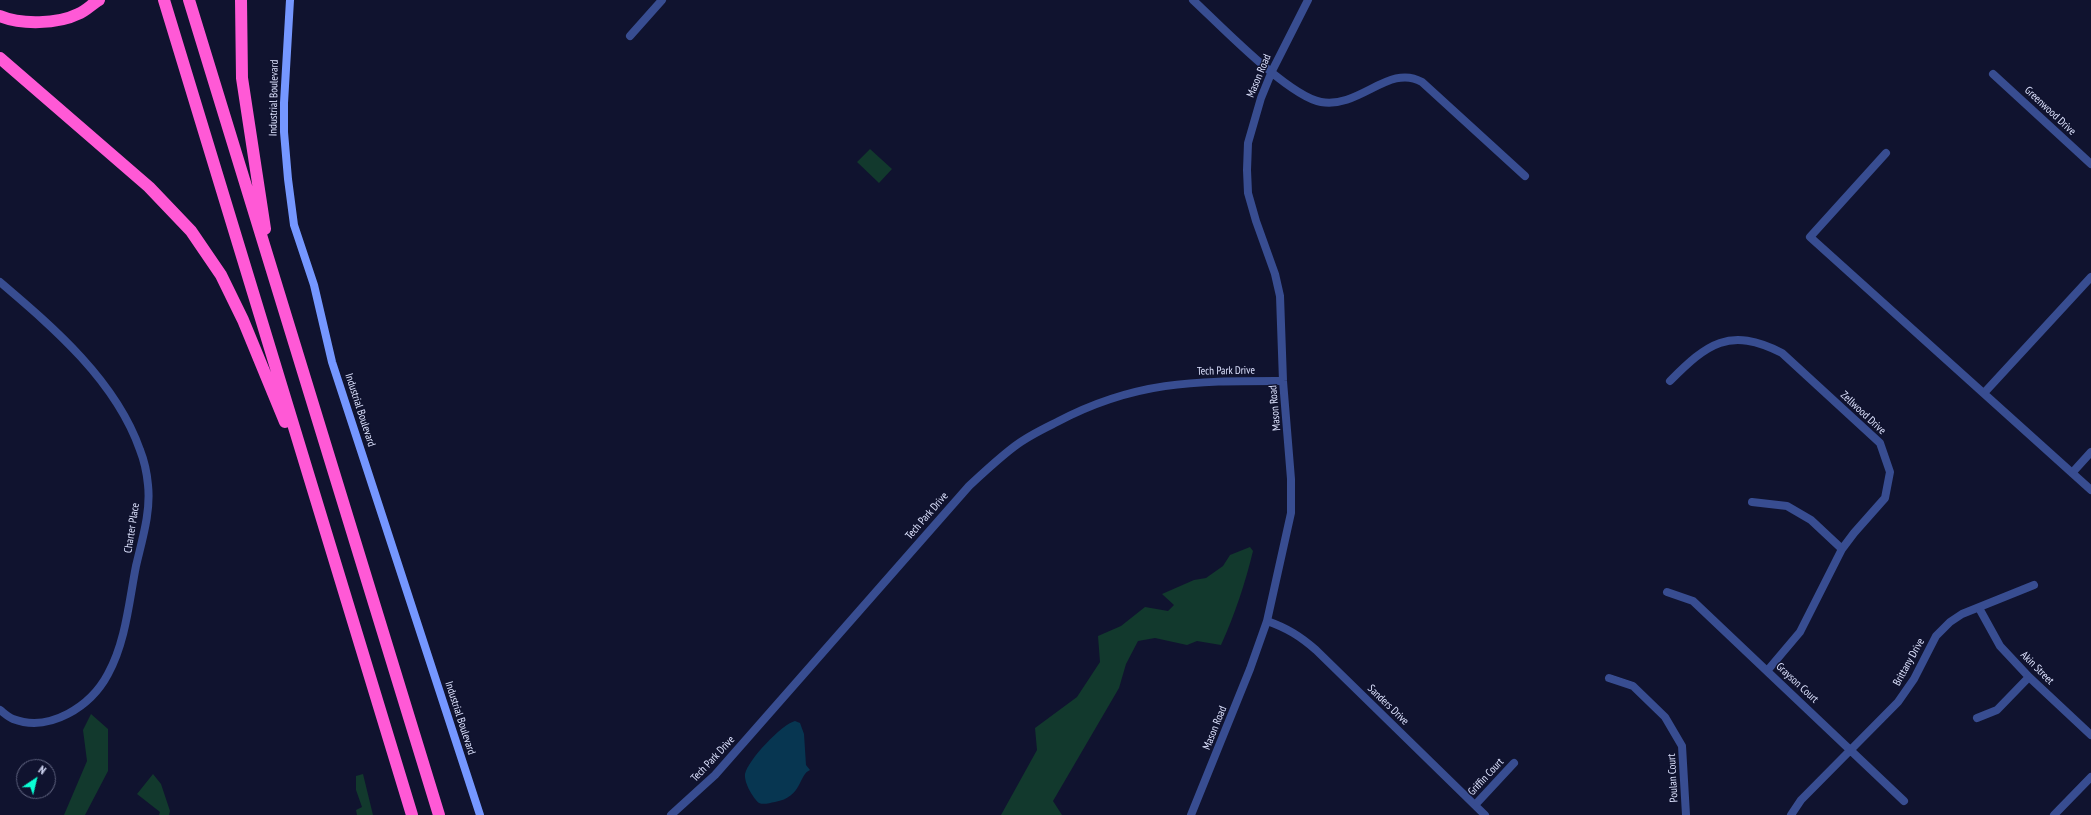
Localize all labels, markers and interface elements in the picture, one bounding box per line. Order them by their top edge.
street label: Mason Road [1244,52,1274,100]
street label: Industrial Boulevard [267,60,281,136]
street label: Greenwood Drive [2022,84,2078,138]
street label: Tech Park Drive [1197,364,1255,378]
street label: Industrial Boulevard [342,372,378,448]
street label: Mason Road [1266,385,1284,431]
street label: Zellwood Drive [1838,389,1888,437]
street label: Tech Park Drive [903,490,951,542]
street label: Charter Place [122,502,142,554]
street label: Brittany Drive [1891,636,1927,688]
street label: Akin Street [2018,649,2056,687]
street label: Grayson Court [1773,660,1821,706]
street label: Industrial Boulevard [442,680,478,756]
street label: Sanders Drive [1365,682,1411,728]
street label: Mason Road [1200,704,1230,752]
street label: Tech Park Drive [688,733,738,785]
street label: Poulan Court [1665,753,1681,803]
street label: Griffin Court [1465,756,1507,798]
north arrow [16,759,56,799]
text: N [36,763,49,777]

